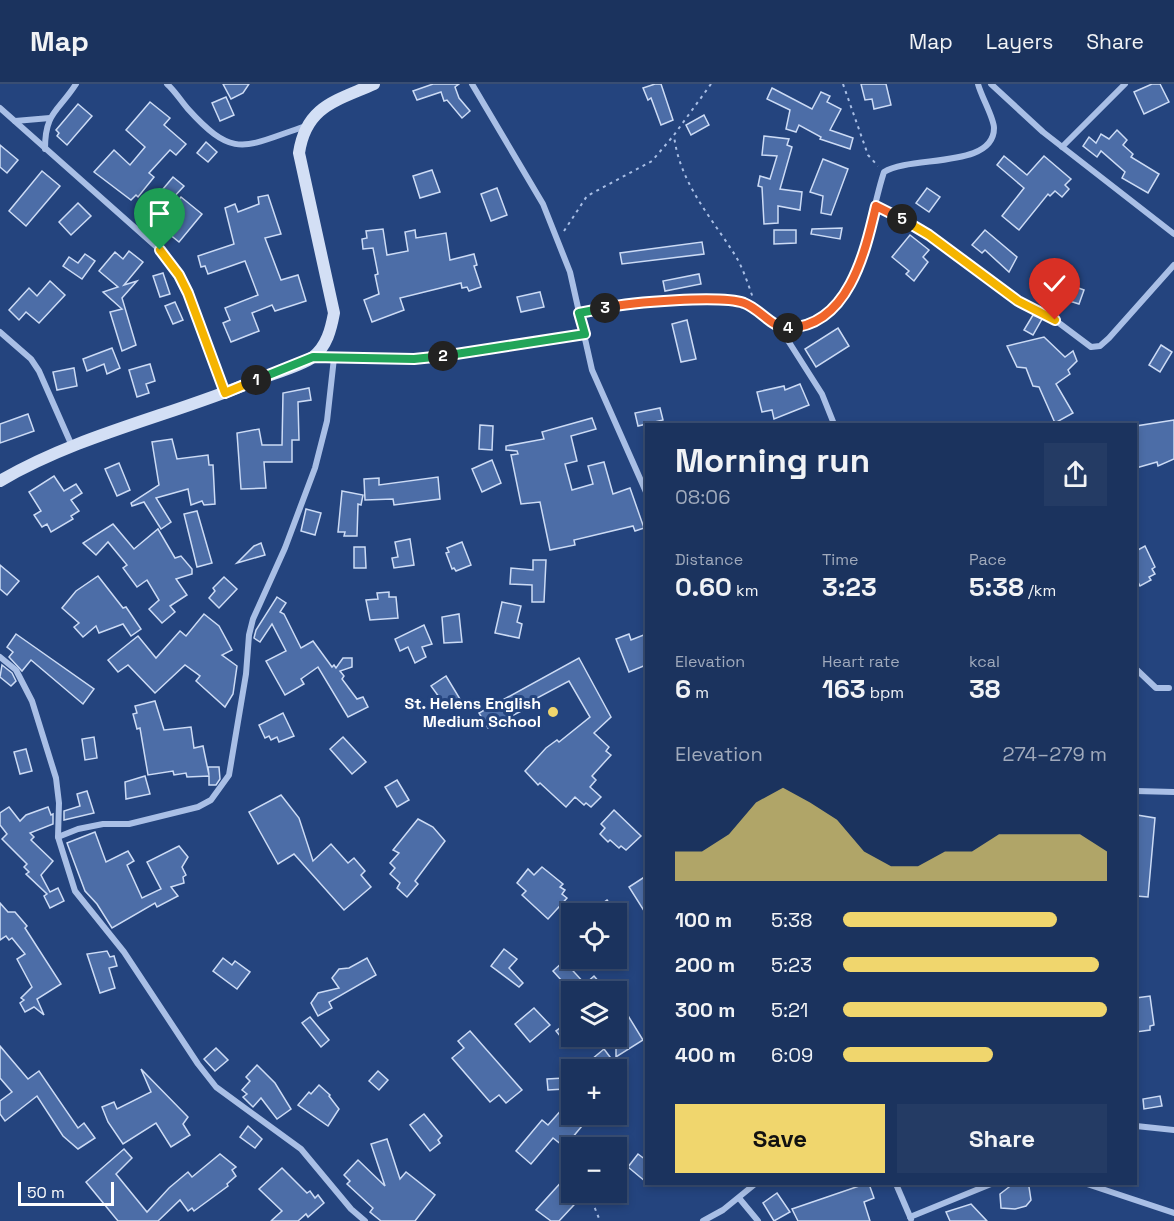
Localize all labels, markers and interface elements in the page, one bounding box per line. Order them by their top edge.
text: Map [30,23,89,59]
text: Map [909,28,953,55]
text: Layers [986,28,1053,55]
text: Share [1086,28,1144,55]
pin [134,188,185,250]
icon: arrive [143,197,176,230]
pin: 5 [887,204,917,234]
text: 5 [897,208,907,229]
pin [1029,258,1080,320]
icon: check [1038,267,1071,300]
pin: 3 [590,293,620,323]
text: 3 [600,297,610,318]
pin: 4 [773,313,803,343]
text: 4 [783,317,793,338]
pin: 2 [428,341,458,371]
text: 2 [438,345,448,366]
pin: 1 [241,365,271,395]
text: 1 [252,369,260,390]
text: Morning run [675,440,870,482]
button: share [1044,443,1107,506]
text: 08:06 [675,484,730,510]
text: Distance [675,549,743,570]
text: Time [822,549,858,570]
text: Pace [969,549,1006,570]
text: 0.60 [675,570,732,604]
text: 3:23 [822,570,877,604]
text: 5:38 [969,570,1024,604]
text: km [732,580,758,601]
text: /km [1024,580,1056,601]
text: Elevation [675,651,745,672]
text: Heart rate [822,651,900,672]
text: kcal [969,651,1000,672]
text: 6 [675,672,691,706]
text: 163 [822,672,866,706]
text: 38 [969,672,1000,706]
text: m [691,682,709,703]
text: bpm [866,682,904,703]
place label: St. Helens English Medium School [404,693,541,732]
marker: St. Helens English Medium School [546,705,560,719]
text: Elevation [675,741,763,767]
text: 274–279 m [1003,741,1107,767]
map controls [561,903,627,1203]
button: locate [561,903,627,969]
text: 100 m [675,907,732,933]
text: 5:38 [771,907,813,933]
text: 200 m [675,952,735,978]
text: 5:23 [771,952,812,978]
button: layers [561,981,627,1047]
text: 300 m [675,997,735,1023]
text: 5:21 [771,997,808,1023]
text: 400 m [675,1042,736,1068]
text: 6:09 [771,1042,813,1068]
button: + [561,1059,627,1125]
button: Save [675,1104,885,1173]
button: Share [897,1104,1107,1173]
button: − [561,1137,627,1203]
scale bar [18,1179,114,1206]
text: 50 m [27,1182,65,1203]

